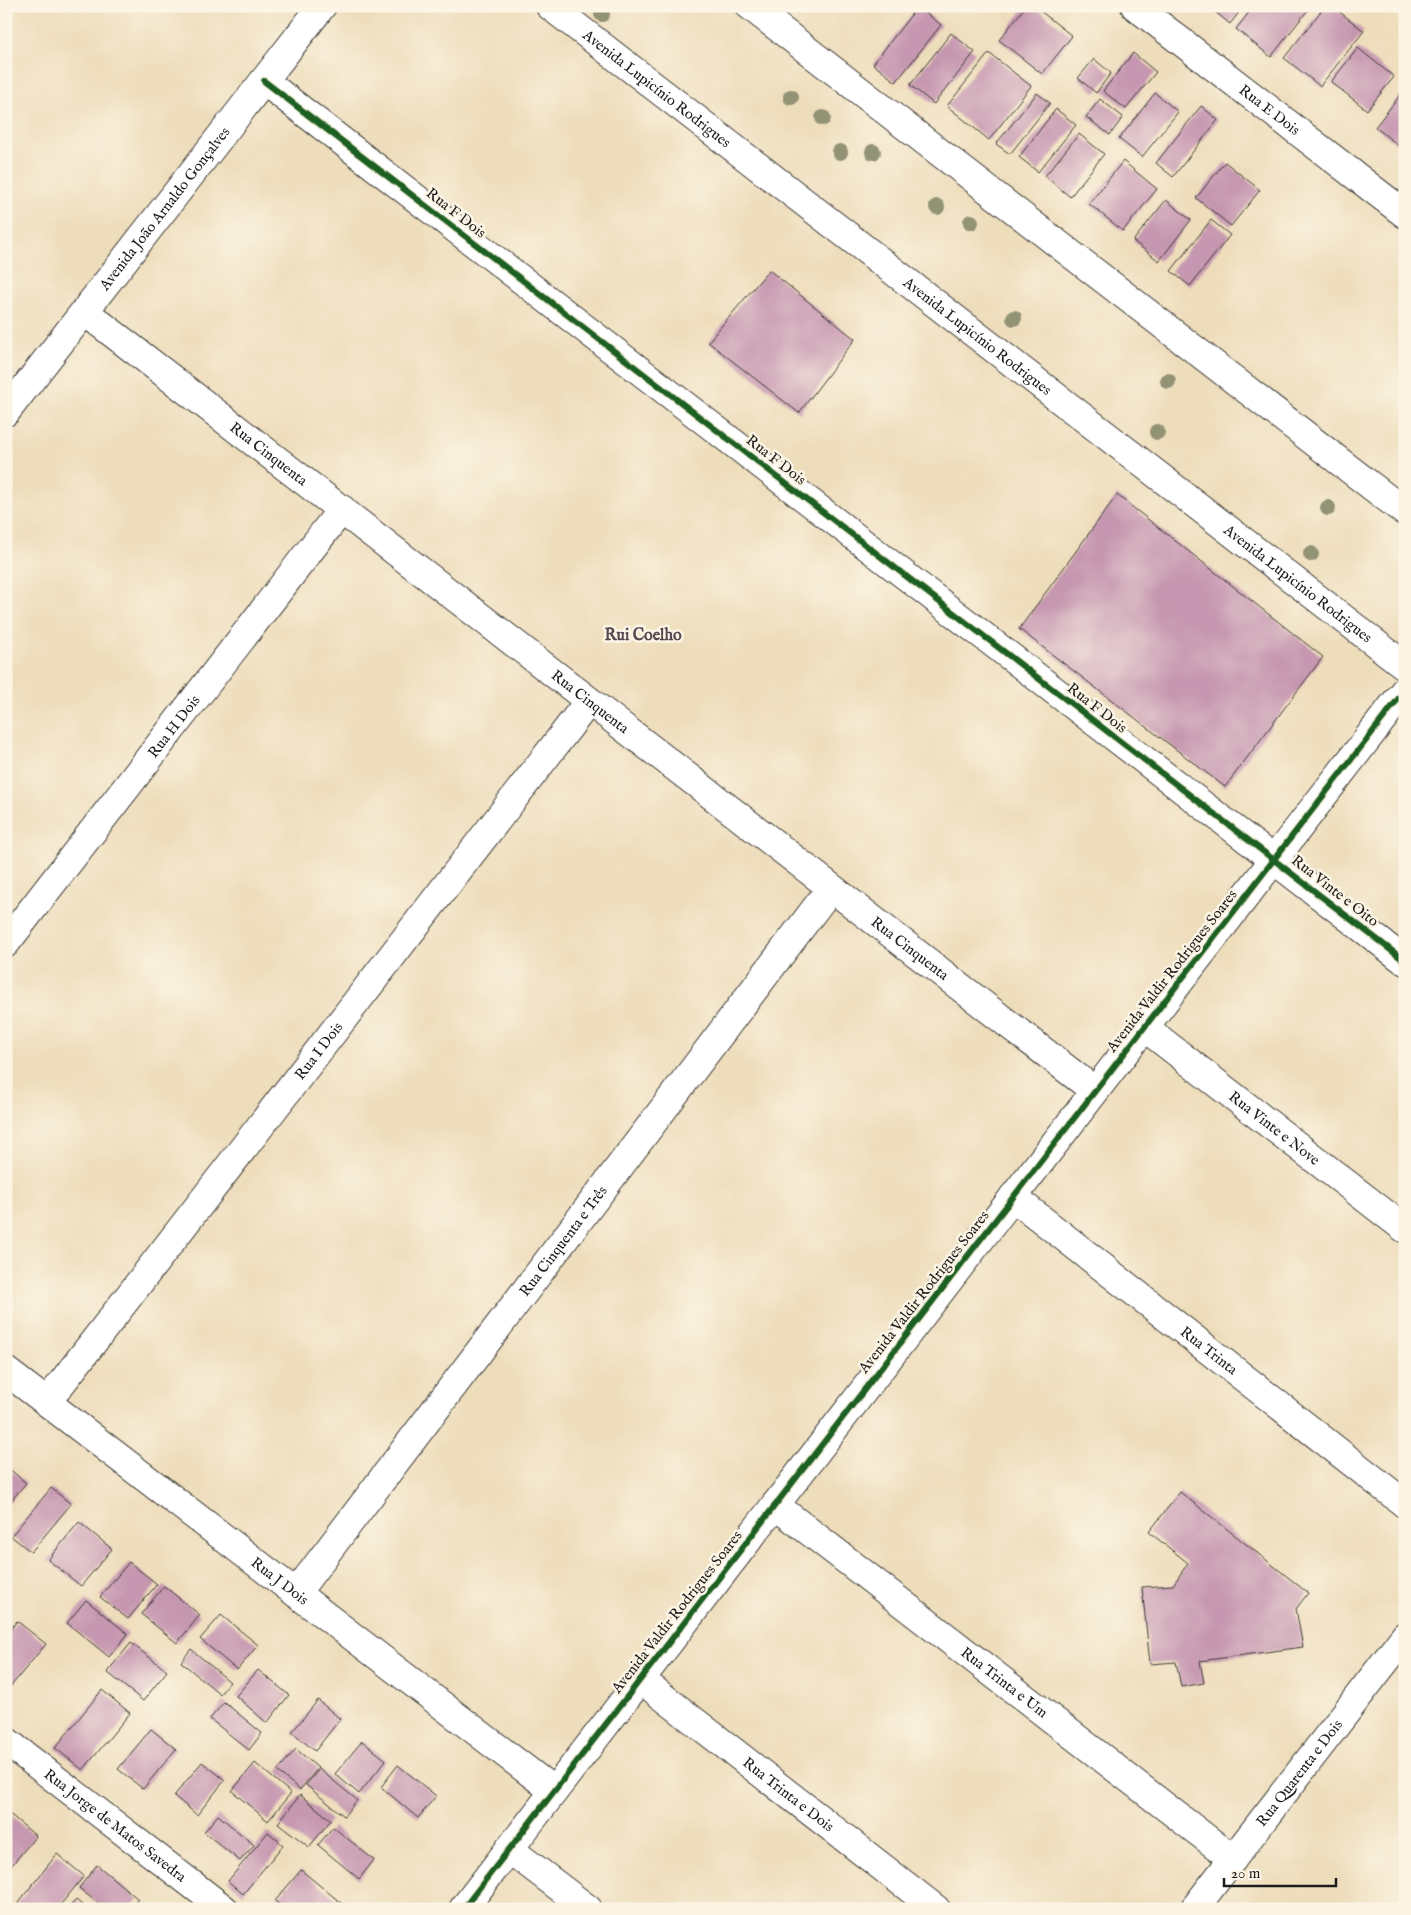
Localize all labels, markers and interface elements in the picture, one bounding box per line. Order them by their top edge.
street label: Avenida Lupicínio Rodrigues [578,25,735,152]
street label: Rua E Dois [1235,80,1304,139]
street label: Avenida João Arnaldo Gonçalves [94,123,234,295]
street label: Rua F Dois [422,184,490,242]
street label: Avenida Lupicínio Rodrigues [899,272,1055,399]
street label: Rua Cinquenta [226,418,312,490]
street label: Rua F Dois [742,431,810,489]
street label: Avenida Lupicínio Rodrigues [1219,520,1376,647]
district label: Rui Coelho [604,626,682,646]
street label: Rua Cinquenta [547,666,633,738]
street label: Rua F Dois [1063,679,1131,737]
street label: Rua H Dois [143,691,204,762]
street label: Rua Vinte e Oito [1288,851,1382,931]
street label: Avenida Valdir Rodrigues Soares [1102,886,1241,1057]
street label: Rua Cinquenta [867,912,953,985]
street label: Rua I Dois [290,1018,347,1083]
street label: Rua Vinte e Nove [1225,1087,1324,1169]
street label: Rua Cinquenta e Três [515,1182,611,1300]
street label: Avenida Valdir Rodrigues Soares [854,1207,993,1378]
street label: Rua Trinta [1176,1322,1242,1379]
street label: Avenida Valdir Rodrigues Soares [607,1527,746,1698]
street label: Rua J Dois [247,1553,312,1609]
street label: Rua Trinta e Um [957,1643,1052,1722]
street label: Rua Quarenta e Dois [1252,1716,1347,1830]
street label: Rua Trinta e Dois [739,1753,838,1836]
street label: Rua Jorge de Matos Savedra [40,1764,191,1886]
scale bar [1224,1855,1336,1887]
text: 20 m [1231,1864,1261,1883]

